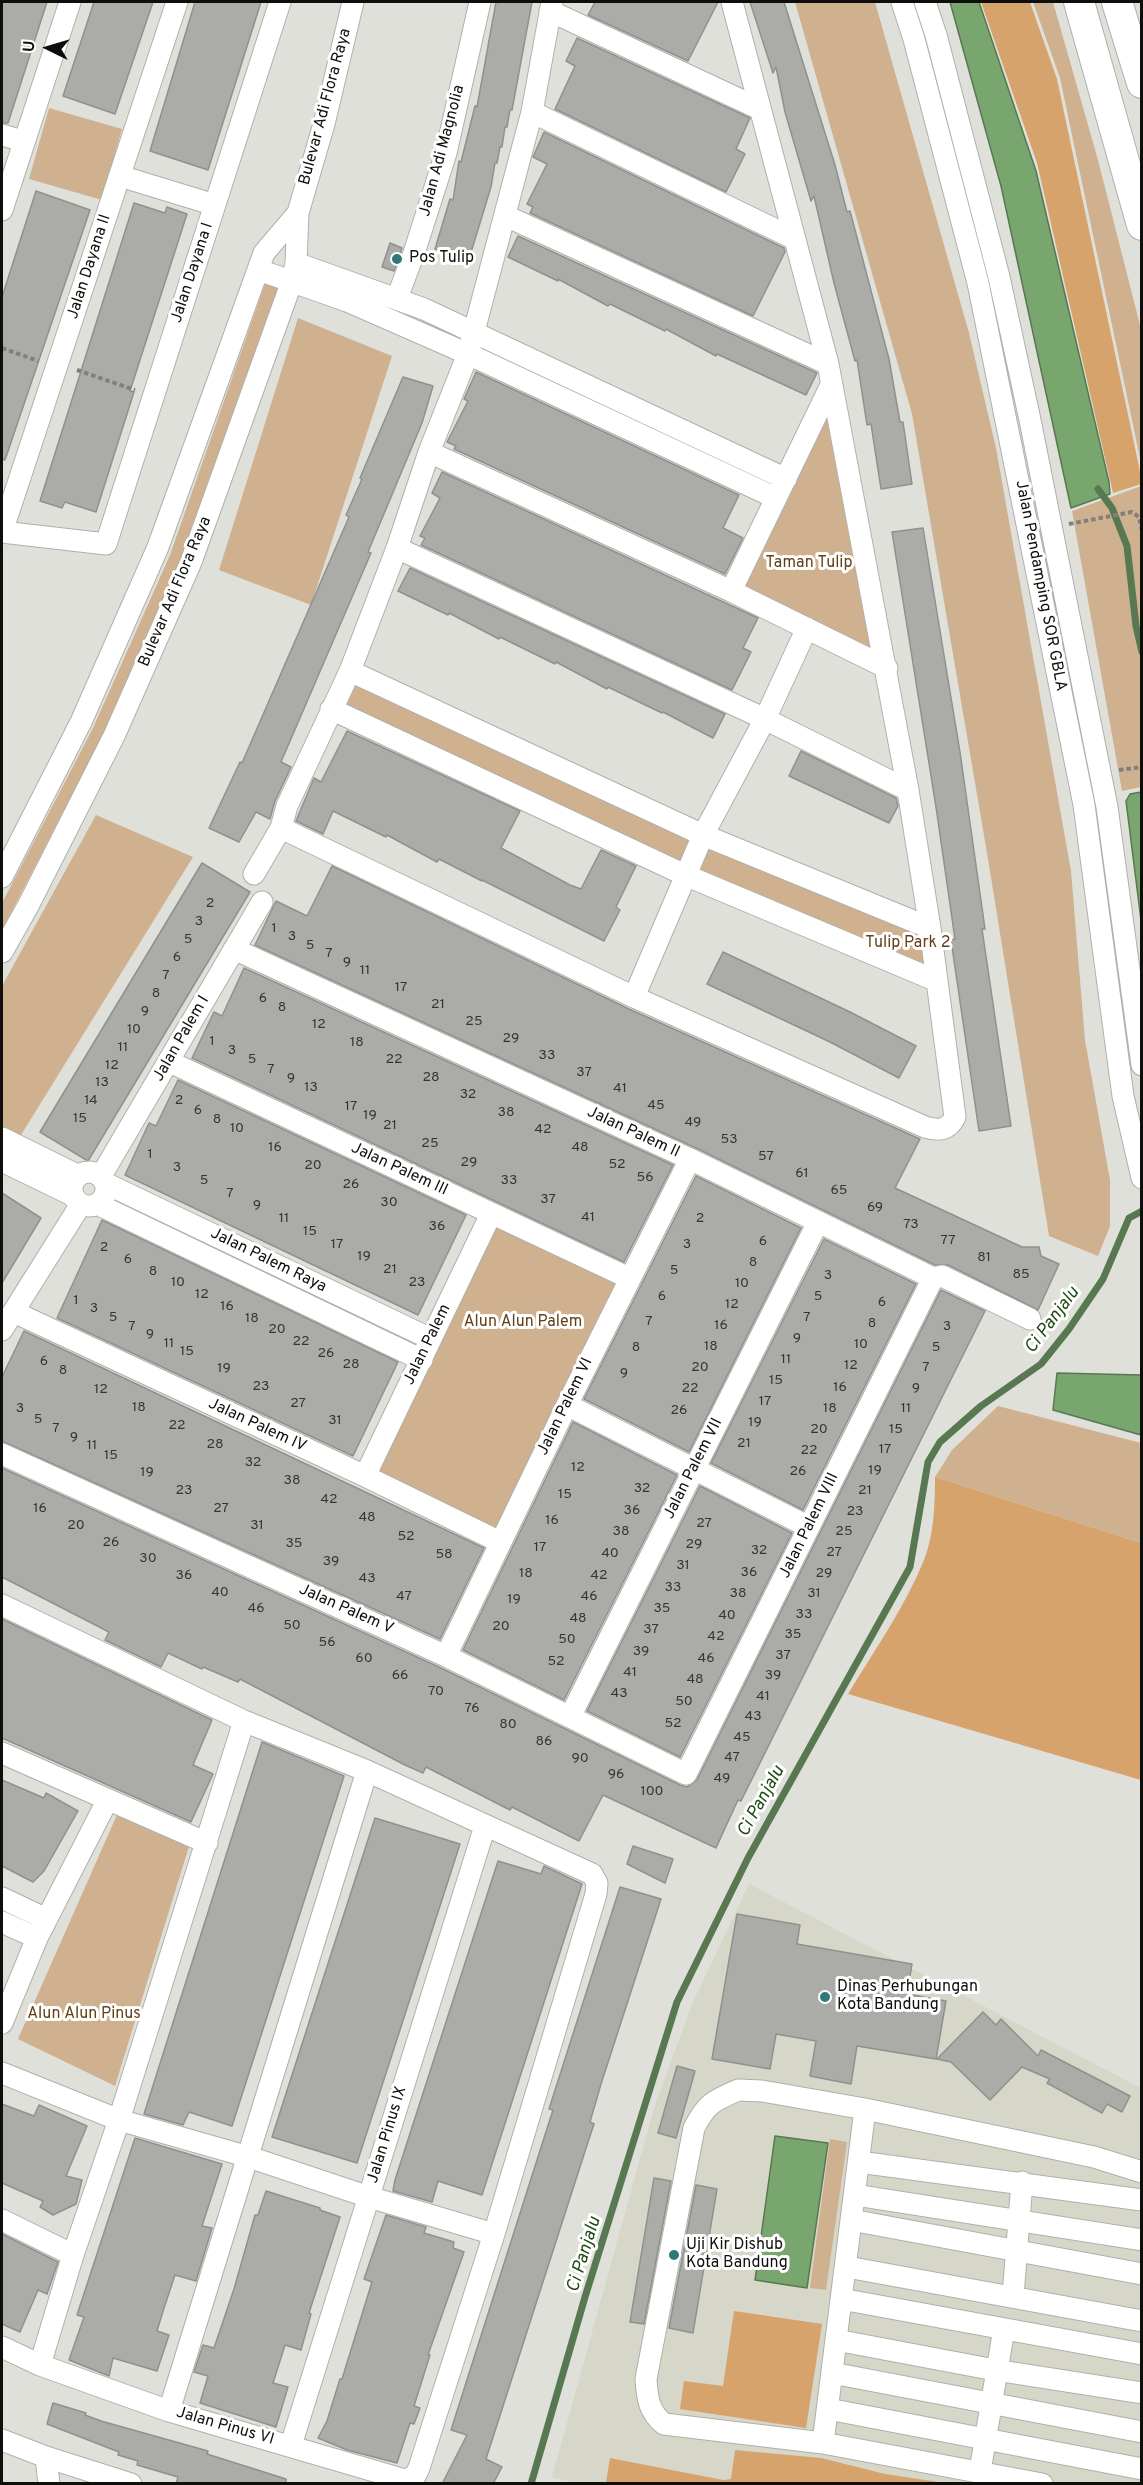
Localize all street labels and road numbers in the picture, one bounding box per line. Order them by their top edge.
street label: Bulevar Adi Flora Raya [296,27,356,187]
street label: Jalan Adi Magnolia [416,83,470,219]
street label: Jalan Dayana II [64,212,116,322]
street label: Jalan Dayana I [168,220,218,326]
street label: Jalan Pendamping SOR GBLA [1010,479,1070,693]
street label: Bulevar Adi Flora Raya [136,514,216,670]
street label: Jalan Palem I [150,993,214,1085]
street label: Jalan Palem II [584,1103,682,1163]
street label: Jalan Palem III [348,1139,450,1201]
street label: Jalan Palem Raya [207,1225,329,1297]
street label: Jalan Palem [400,1302,456,1388]
street label: Jalan Palem VI [534,1355,598,1459]
street label: Jalan Palem IV [205,1395,309,1457]
street label: Jalan Palem VII [660,1415,728,1523]
street label: Jalan Palem VIII [776,1470,844,1582]
street label: Jalan Palem V [296,1581,396,1639]
street label: Jalan Pinus IX [364,2084,412,2186]
street label: Jalan Pinus VI [174,2404,276,2450]

